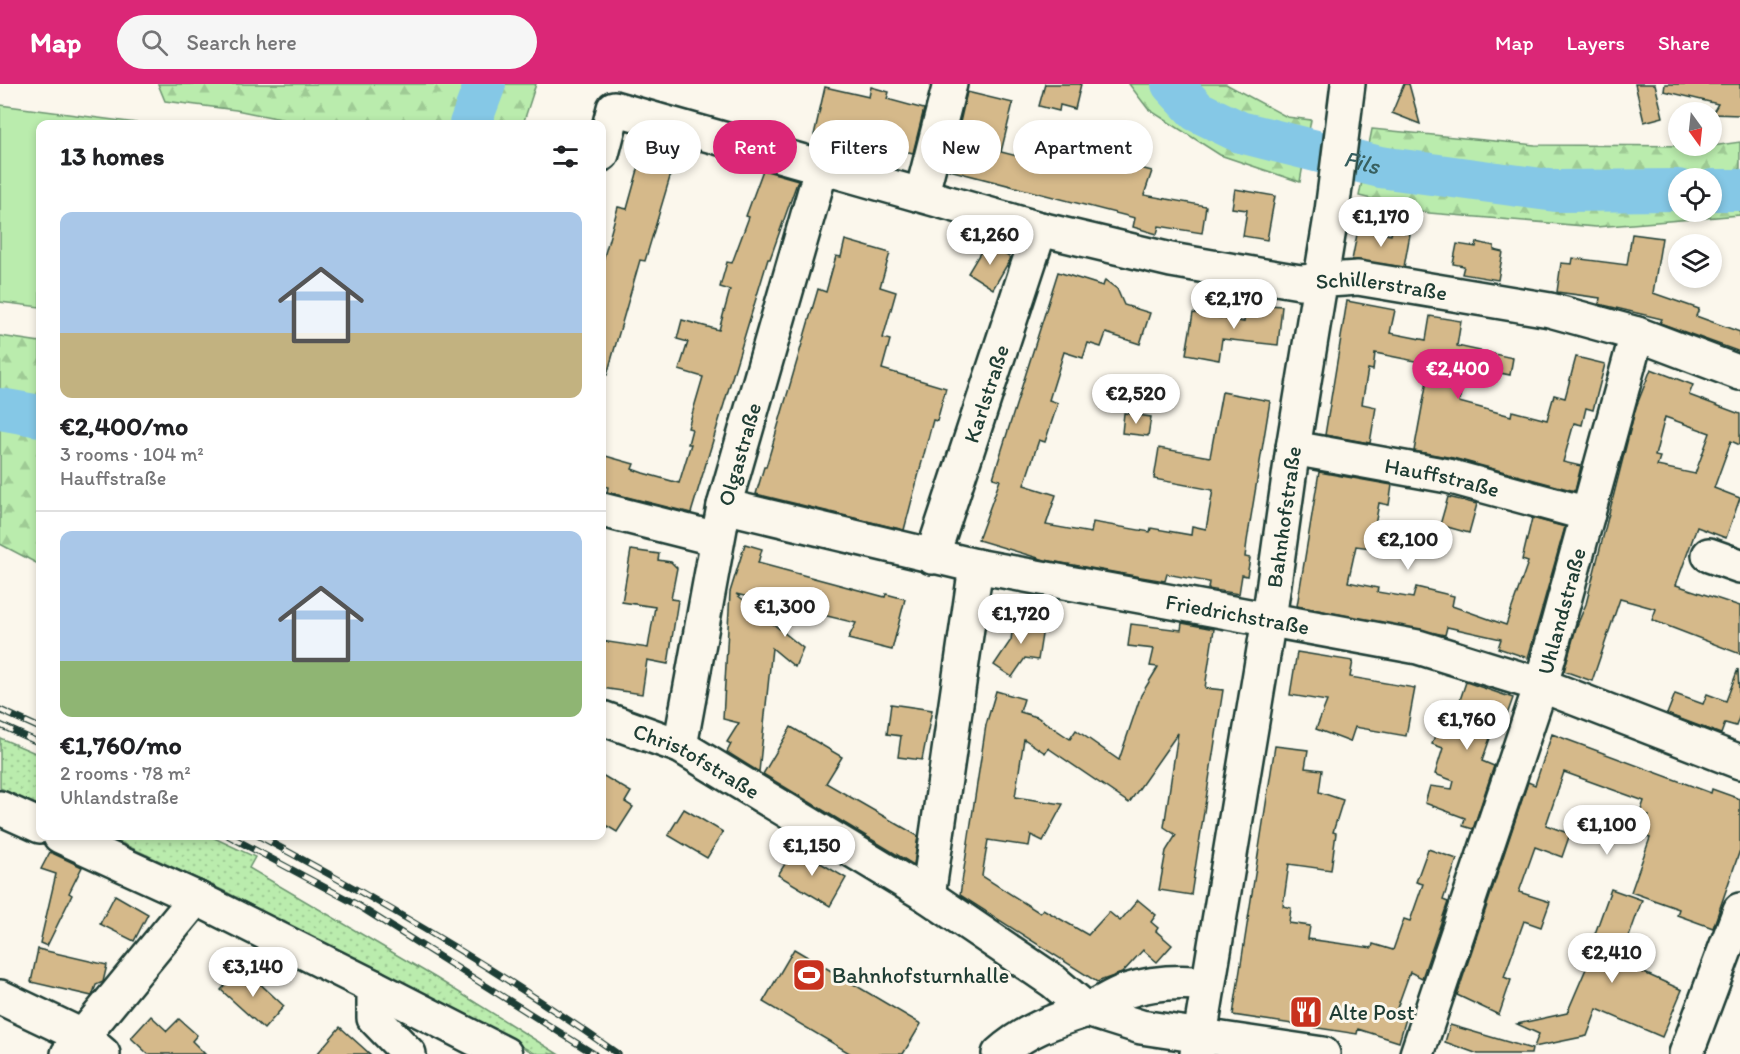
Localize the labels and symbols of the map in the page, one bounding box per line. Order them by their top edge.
north arrow [1668,102,1722,156]
water label: Fils [1341,143,1384,181]
pin: €1,170 [1332,197,1430,248]
pin: €1,260 [941,215,1039,266]
street label: Schillerstraße [1315,265,1449,307]
pin: €2,170 [1185,279,1283,330]
street label: Karlstraße [958,341,1015,446]
pin: €2,400 [1409,349,1507,400]
pin: €2,520 [1087,374,1185,425]
street label: Olgastraße [712,399,767,509]
street label: Bahnhofstraße [1261,444,1307,590]
street label: Hauffstraße [1383,452,1503,503]
pin: €2,100 [1359,520,1457,571]
street label: Uhlandstraße [1531,545,1592,678]
pin: €1,300 [736,587,834,638]
street label: Friedrichstraße [1164,588,1312,641]
pin: €1,720 [972,594,1070,645]
pin: €1,760 [1418,700,1516,751]
street label: Christofstraße [629,717,764,805]
pin: €1,100 [1558,805,1656,856]
pin: €1,150 [763,826,861,877]
pin: €2,410 [1563,933,1661,984]
pin: €3,140 [204,947,302,998]
sports icon: Bahnhofsturnhalle [791,957,827,993]
place label: Bahnhofsturnhalle [832,962,1009,989]
restaurant icon: Alte Post [1288,994,1324,1030]
place label: Alte Post [1329,999,1415,1026]

